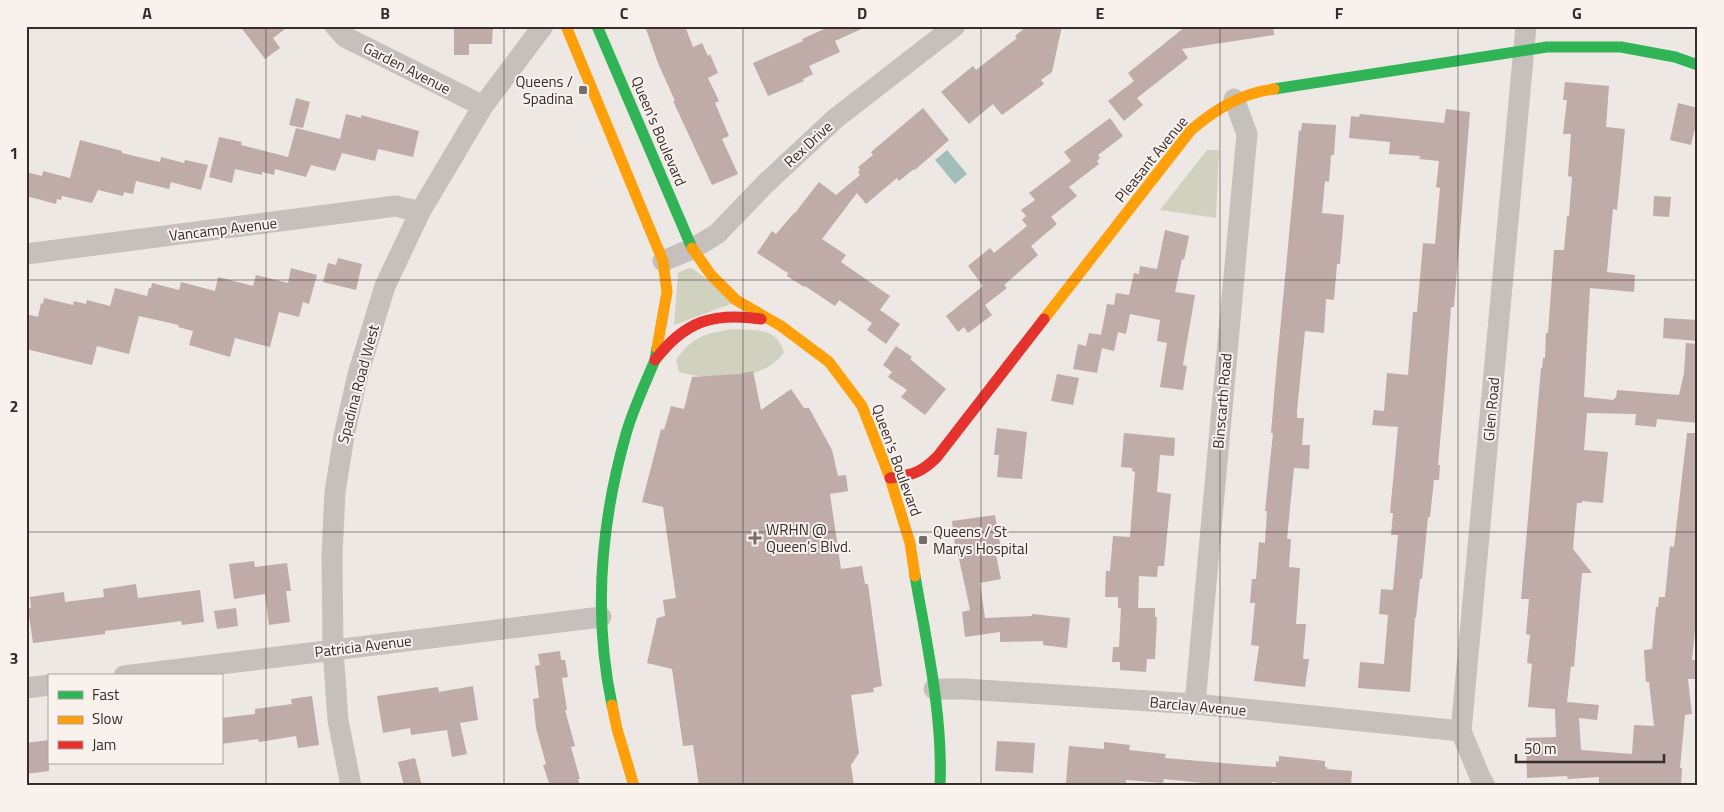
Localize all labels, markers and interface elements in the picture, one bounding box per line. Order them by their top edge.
text: A [142,1,152,25]
text: B [380,1,390,25]
text: C [620,1,629,25]
text: D [857,1,867,25]
text: E [1096,1,1105,25]
text: F [1335,1,1344,25]
text: G [1572,1,1582,25]
street label: Garden Avenue [359,36,455,100]
place label: Queens / Spadina [515,70,573,110]
street label: Queen's Boulevard [625,72,693,190]
marker: Queens / Spadina [577,84,589,96]
street label: Pleasant Avenue [1109,111,1193,207]
street label: Rex Drive [778,115,838,173]
text: 1 [10,141,18,165]
street label: Vancamp Avenue [168,211,278,247]
street label: Spadina Road West [331,321,385,446]
street label: Binscarth Road [1206,352,1238,450]
street label: Glen Road [1477,376,1505,442]
text: 2 [10,394,18,418]
street label: Queen's Boulevard [866,401,928,519]
place label: WRHN @ Queen’s Blvd. [766,518,851,558]
place label: Queens / St Marys Hospital [933,520,1028,560]
marker: WRHN @ Queen’s Blvd. [748,531,762,545]
marker: Queens / St Marys Hospital [917,534,929,546]
street label: Patricia Avenue [313,629,413,663]
text: 3 [10,646,18,670]
legend [48,674,222,764]
text: Fast [92,683,120,706]
street label: Barclay Avenue [1149,690,1247,722]
text: Slow [92,707,123,730]
scale bar [1516,732,1664,764]
text: Jam [92,733,116,756]
text: 50 m [1524,737,1557,760]

